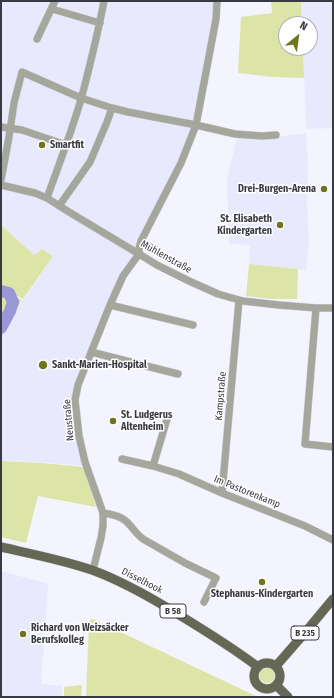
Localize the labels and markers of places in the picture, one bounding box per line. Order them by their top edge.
place label: Smartfit [50,139,84,151]
marker: Smartfit [37,140,47,150]
place label: Drei-Burgen-Arena [238,183,316,195]
marker: Drei-Burgen-Arena [319,184,329,194]
place label: St. Elisabeth Kindergarten [217,213,272,236]
marker: St. Elisabeth Kindergarten [275,220,285,230]
marker: Sankt-Marien-Hospital [37,359,49,371]
place label: Sankt-Marien-Hospital [52,359,147,371]
place label: St. Ludgerus Altenheim [121,409,172,432]
marker: St. Ludgerus Altenheim [108,416,118,426]
marker: Stephanus-Kindergarten [257,577,267,587]
place label: Stephanus-Kindergarten [211,588,313,600]
place label: Richard von Weizsäcker Berufskolleg [31,622,129,646]
marker: Richard von Weizsäcker Berufskolleg [18,629,28,639]

